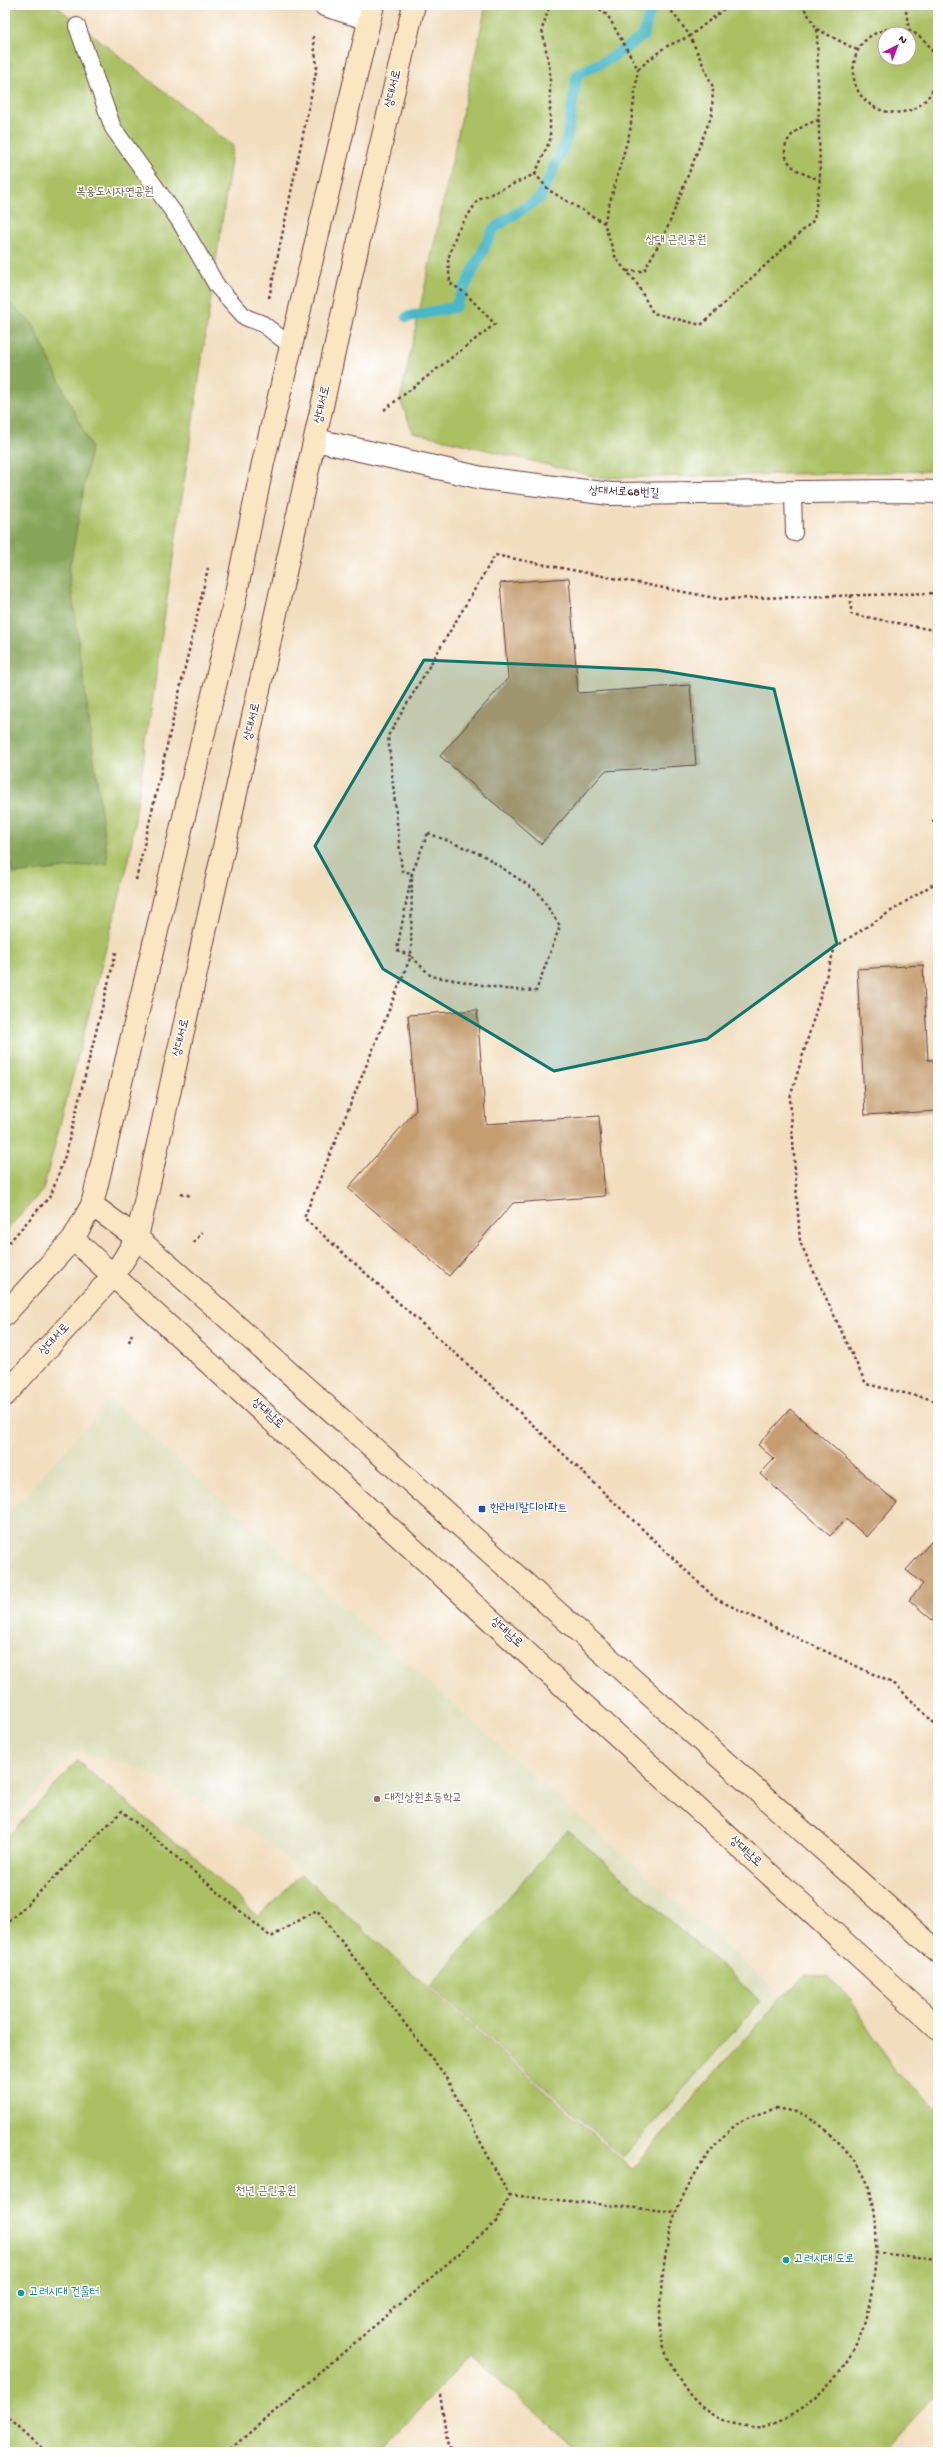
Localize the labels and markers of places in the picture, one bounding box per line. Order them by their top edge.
place label: 한라비발디아파트 [490,1502,567,1516]
marker: 한라비발디아파트 [477,1504,487,1514]
place label: 대전상원초등학교 [385,1792,462,1806]
marker: 대전상원초등학교 [372,1794,382,1804]
place label: 고려시대 도로 [794,2253,855,2267]
marker: 고려시대 도로 [781,2255,791,2265]
place label: 고려시대 건물터 [29,2286,99,2300]
marker: 고려시대 건물터 [16,2288,26,2298]

